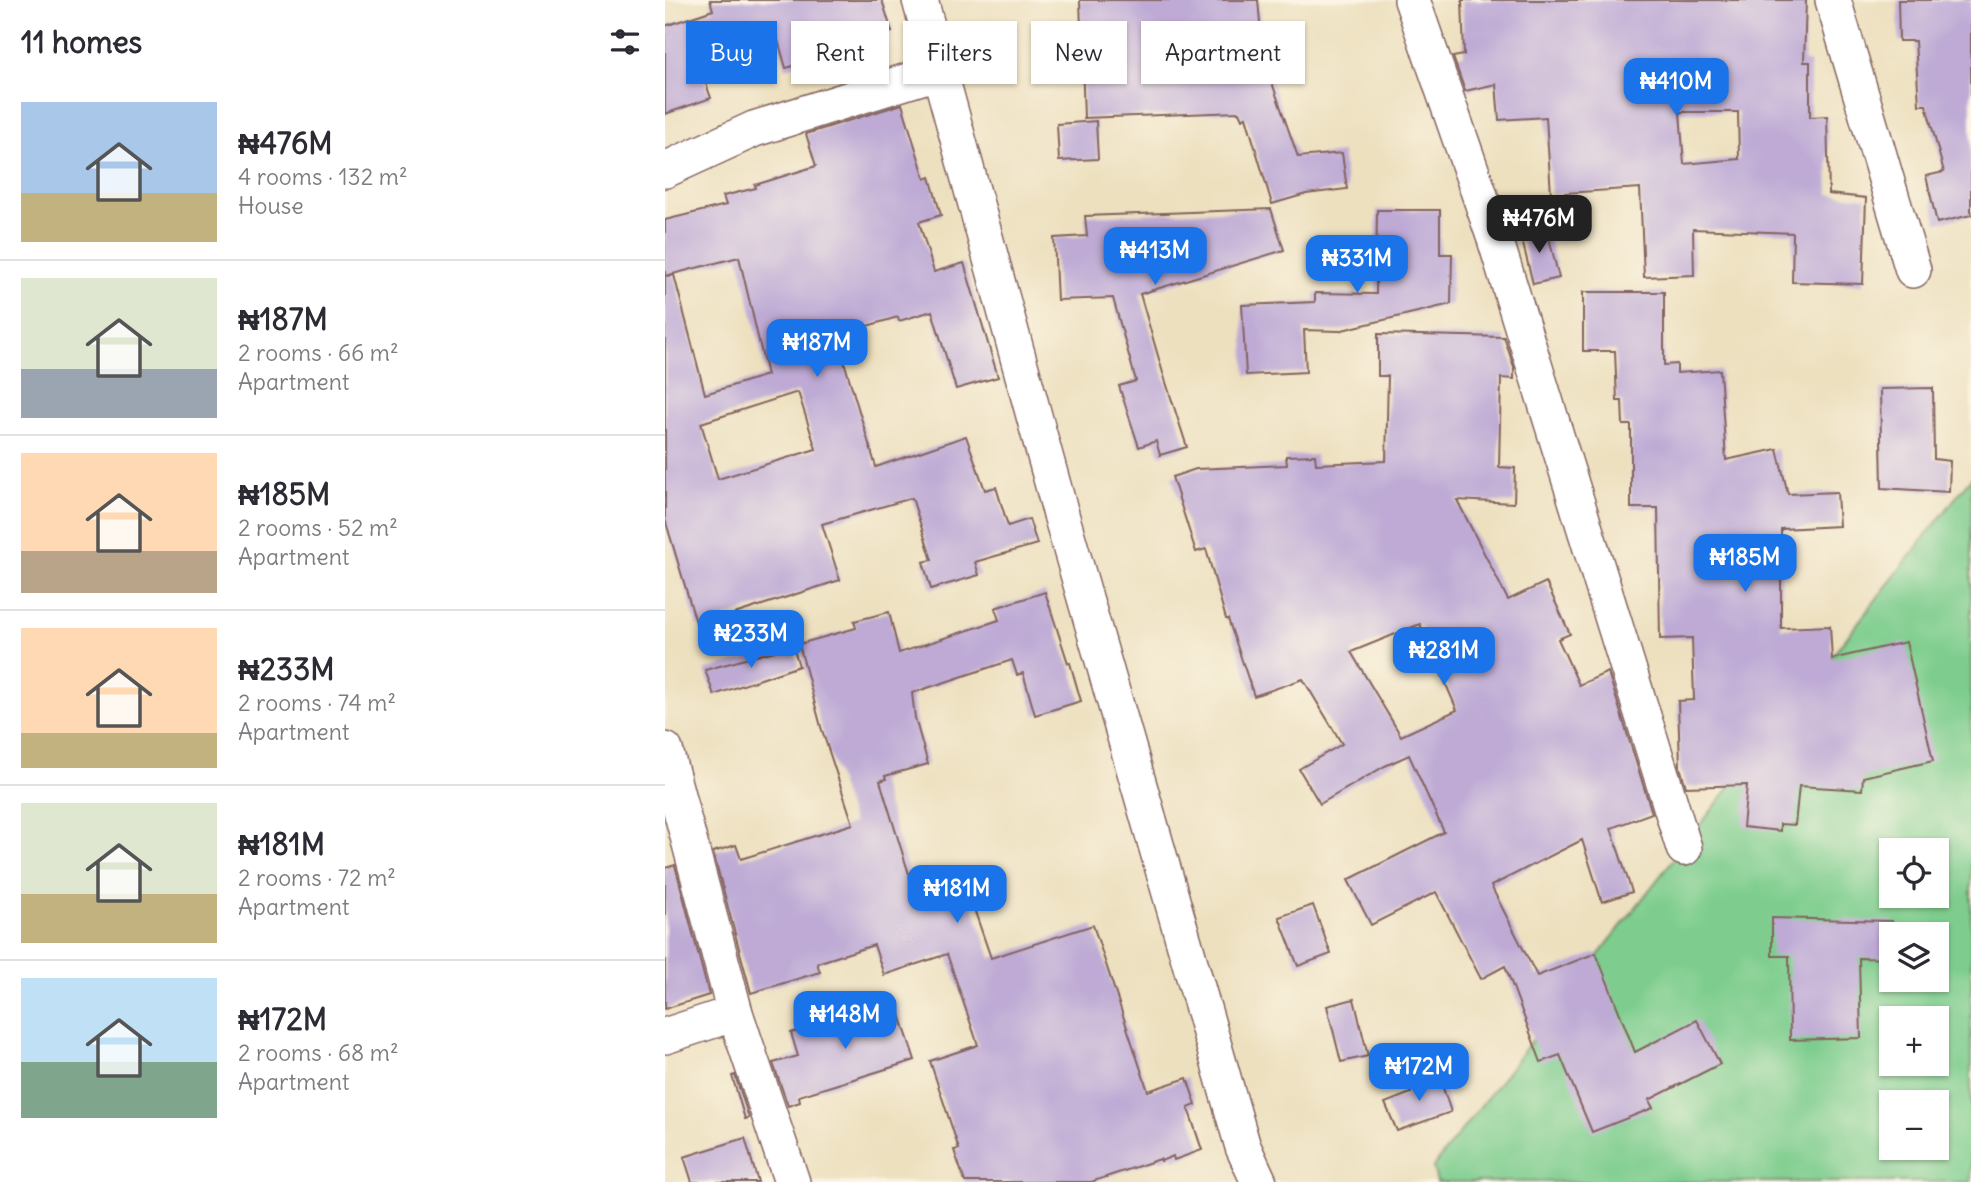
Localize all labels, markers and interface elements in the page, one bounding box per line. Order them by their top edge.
chip: Buy [686,21,777,84]
chip: Rent [791,21,889,84]
chip: Filters [903,21,1017,84]
chip: New [1031,21,1127,84]
chip: Apartment [1141,21,1305,84]
text: 11 homes [21,23,142,61]
icon: filters [606,23,644,61]
pin: ₦410M [1627,58,1725,118]
text: ₦410M [1640,66,1712,95]
text: ₦476M [238,124,333,162]
icon: home [77,130,161,214]
text: 4 rooms · 132 m² [238,162,408,191]
text: House [238,191,304,220]
pin: ₦476M [1490,196,1588,255]
text: ₦476M [1503,203,1575,232]
pin: ₦413M [1106,228,1204,287]
text: ₦413M [1120,235,1190,264]
pin: ₦331M [1308,236,1406,295]
text: ₦331M [1322,243,1392,272]
text: ₦187M [238,300,328,338]
icon: home [77,306,161,390]
pin: ₦187M [768,320,866,379]
text: ₦187M [783,327,851,356]
text: 2 rooms · 66 m² [238,338,399,367]
text: Apartment [238,367,350,396]
text: ₦185M [238,475,330,513]
icon: home [77,481,161,565]
text: 2 rooms · 52 m² [238,513,398,542]
pin: ₦185M [1696,534,1794,594]
text: Apartment [238,542,350,571]
text: ₦185M [1710,542,1780,571]
pin: ₦233M [702,610,800,670]
text: ₦233M [714,618,788,647]
pin: ₦281M [1395,628,1493,687]
text: ₦281M [1409,635,1479,664]
text: ₦233M [238,650,335,688]
icon: home [77,656,161,740]
text: 2 rooms · 74 m² [238,688,396,717]
text: Apartment [238,717,350,746]
text: ₦181M [238,825,325,863]
icon: home [77,831,161,915]
map controls [1879,838,1949,1160]
button: locate [1879,838,1949,908]
text: 2 rooms · 72 m² [238,863,396,892]
pin: ₦181M [908,866,1006,925]
text: ₦181M [924,873,990,902]
text: Apartment [238,892,350,921]
button: layers [1879,922,1949,992]
pin: ₦148M [796,992,894,1051]
text: ₦148M [810,999,880,1028]
text: ₦172M [238,1000,327,1038]
icon: home [77,1006,161,1090]
button: + [1879,1006,1949,1076]
text: 2 rooms · 68 m² [238,1038,399,1067]
pin: ₦172M [1370,1044,1468,1103]
text: ₦172M [1385,1051,1453,1080]
text: Apartment [238,1067,350,1096]
button: − [1879,1090,1949,1160]

